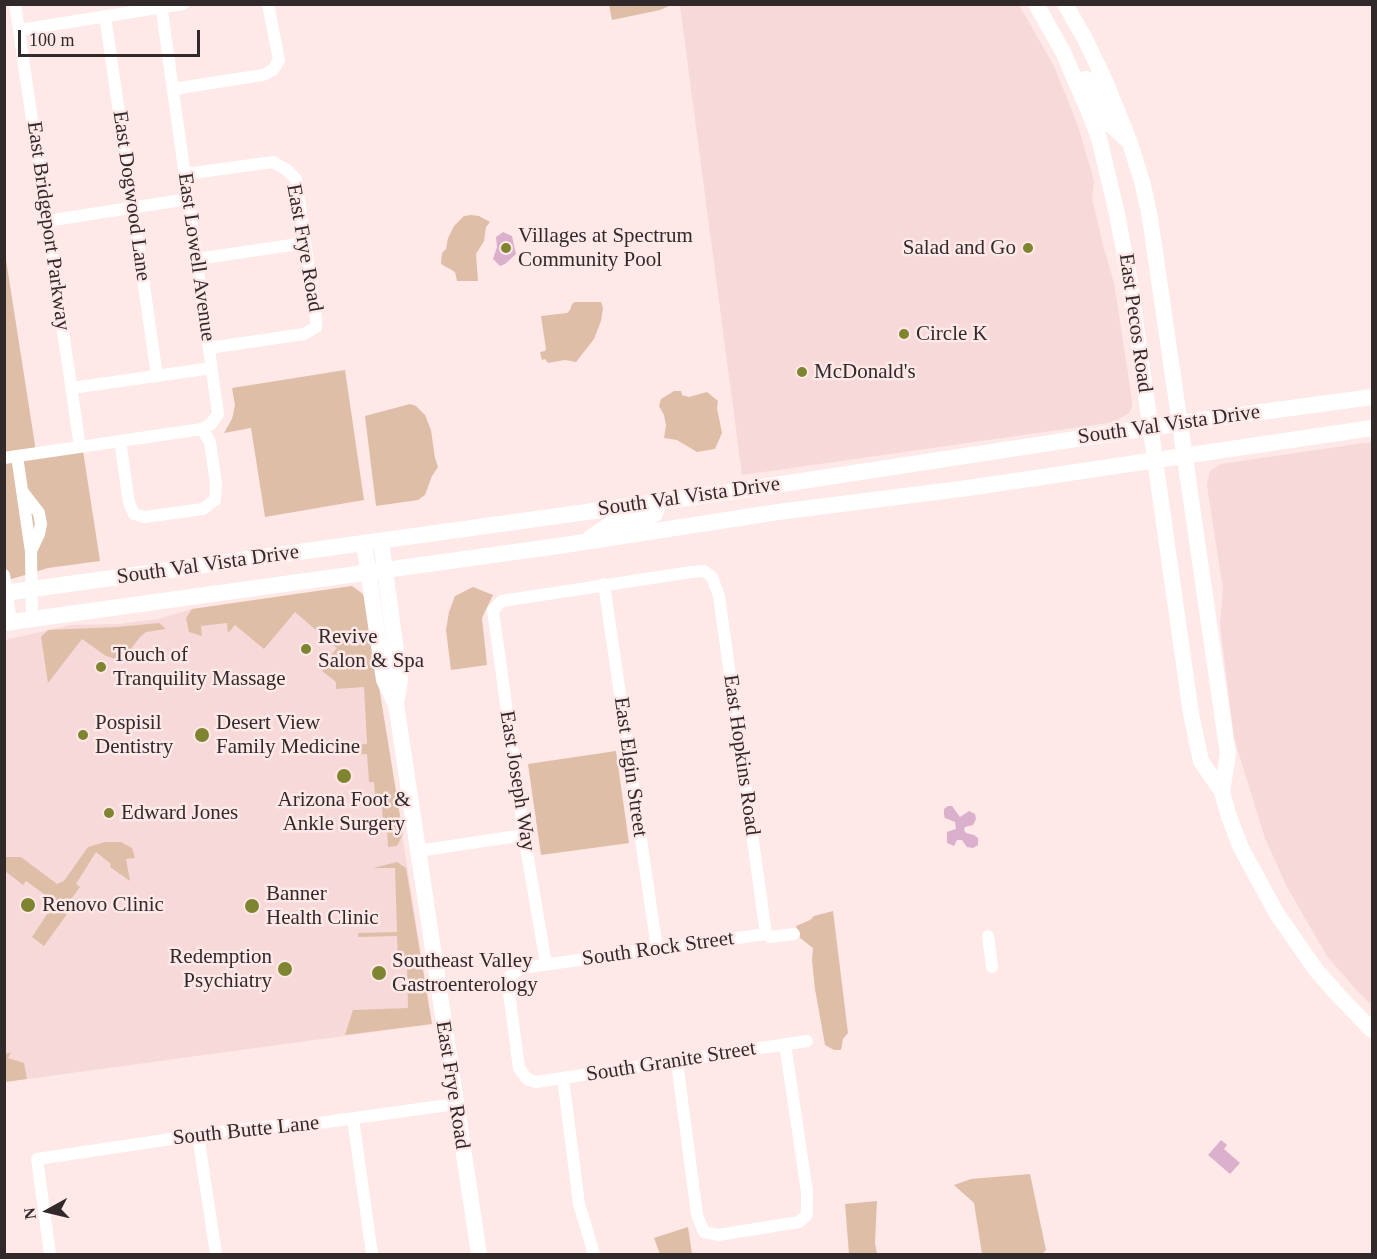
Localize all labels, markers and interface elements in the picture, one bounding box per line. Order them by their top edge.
scale bar [21,18,202,56]
text: 100 m [29,30,75,50]
street label: East Dogwood Lane [107,109,155,283]
street label: East Bridgeport Parkway [21,120,75,332]
street label: East Lowell Avenue [172,171,220,343]
street label: East Frye Road [280,182,328,314]
place label: Villages at Spectrum Community Pool [518,223,693,273]
place label: Salad and Go [903,235,1016,261]
marker: Villages at Spectrum Community Pool [499,241,513,255]
marker: Salad and Go [1021,241,1035,255]
street label: East Pecos Road [1113,252,1157,394]
place label: Circle K [916,321,988,347]
marker: Circle K [897,327,911,341]
place label: McDonald's [814,359,916,385]
marker: McDonald's [795,365,809,379]
street label: South Val Vista Drive [1076,400,1262,450]
street label: South Val Vista Drive [596,472,782,522]
street label: South Val Vista Drive [115,540,301,590]
place label: Revive Salon & Spa [318,624,424,674]
place label: Touch of Tranquility Massage [113,642,285,692]
marker: Revive Salon & Spa [299,642,313,656]
marker: Touch of Tranquility Massage [94,660,108,674]
street label: East Hopkins Road [717,673,765,837]
street label: East Elgin Street [608,695,652,839]
street label: East Joseph Way [493,709,541,853]
place label: Pospisil Dentistry [95,710,173,760]
place label: Desert View Family Medicine [216,710,360,760]
marker: Desert View Family Medicine [193,726,211,744]
marker: Pospisil Dentistry [76,728,90,742]
marker: Arizona Foot & Ankle Surgery [335,767,353,785]
place label: Arizona Foot & Ankle Surgery [278,787,410,837]
place label: Edward Jones [121,800,238,826]
marker: Edward Jones [102,806,116,820]
place label: Banner Health Clinic [266,881,379,931]
place label: Renovo Clinic [42,892,164,918]
marker: Renovo Clinic [19,896,37,914]
marker: Banner Health Clinic [243,897,261,915]
street label: South Rock Street [581,926,735,972]
place label: Redemption Psychiatry [169,944,272,994]
place label: Southeast Valley Gastroenterology [392,948,538,998]
marker: Redemption Psychiatry [276,960,294,978]
marker: Southeast Valley Gastroenterology [370,964,388,982]
street label: East Frye Road [429,1019,475,1151]
street label: South Granite Street [584,1036,758,1088]
street label: South Butte Lane [172,1111,320,1151]
north arrow [18,1181,78,1241]
text: N [20,1207,39,1220]

